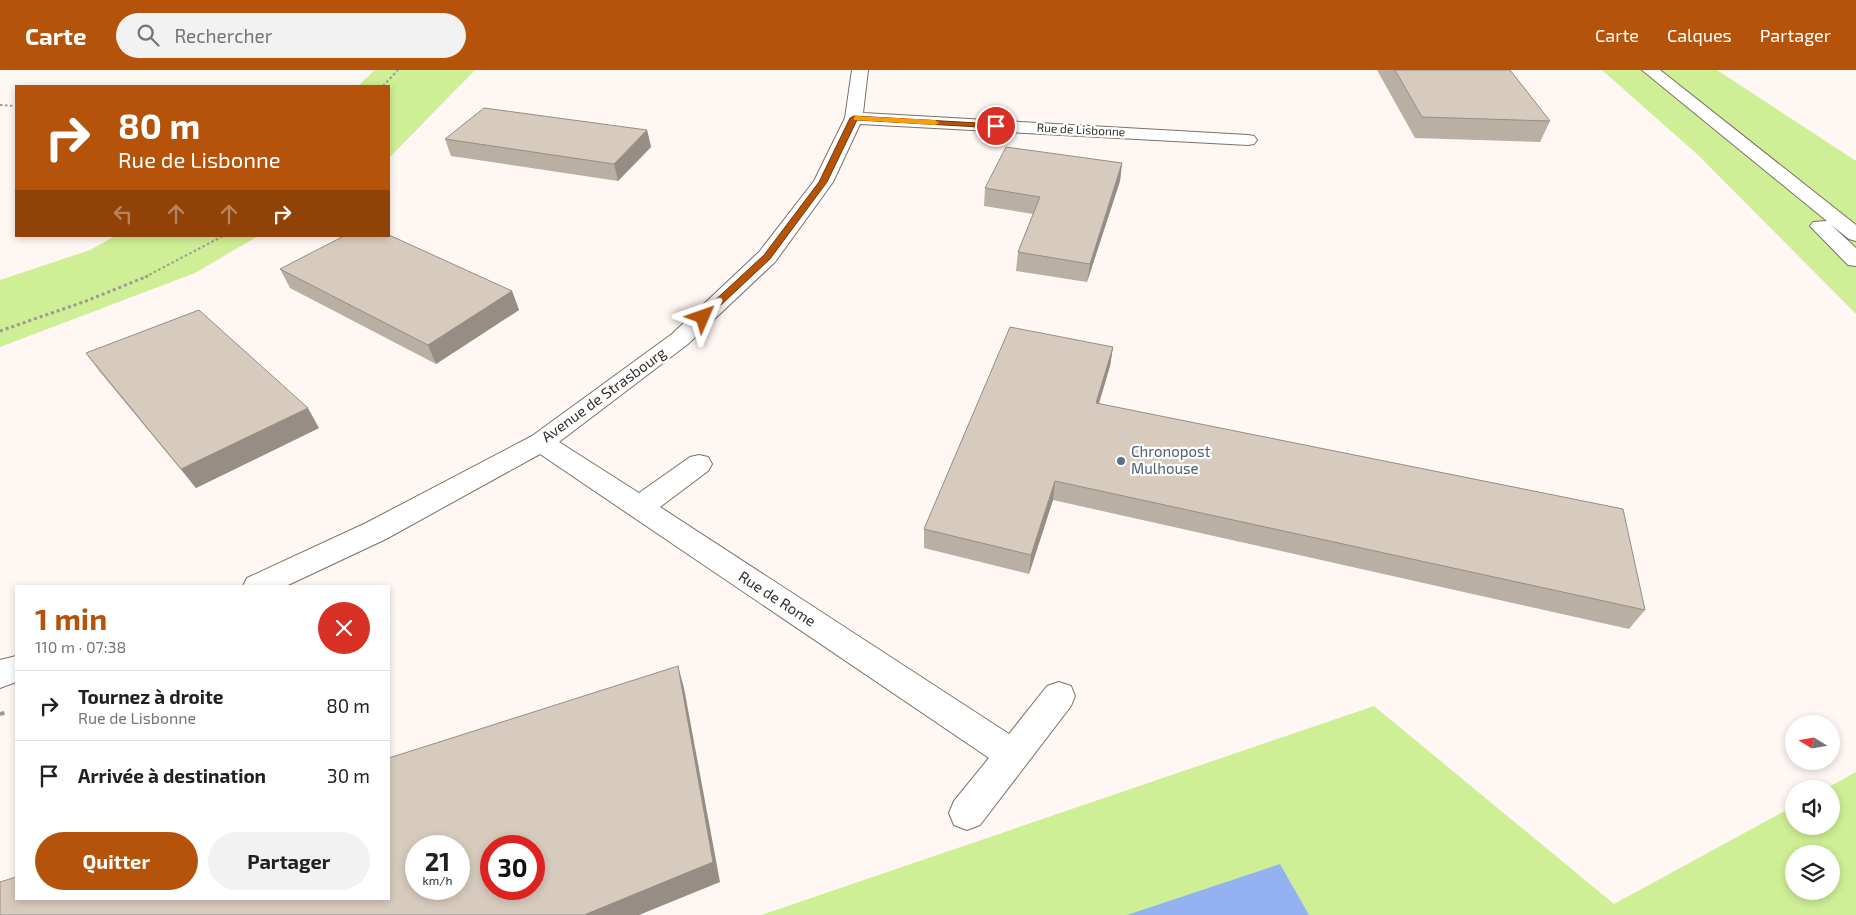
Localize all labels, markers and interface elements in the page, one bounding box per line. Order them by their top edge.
search box [116,13,466,58]
text: Carte [25,21,86,50]
icon: search [134,21,162,49]
text: Rechercher [174,24,272,47]
text: Carte [1595,24,1639,46]
text: Calques [1667,24,1732,46]
text: Partager [1760,24,1831,46]
text: 80 m [118,104,200,146]
icon: right [35,105,100,170]
pin [975,105,1017,147]
icon: arrive [982,112,1010,140]
street label: Rue de Lisbonne [1036,120,1126,138]
text: Rue de Lisbonne [118,146,281,172]
icon: left [109,200,137,228]
icon: ahead [162,200,190,228]
icon: ahead [215,200,243,228]
icon: right [268,200,296,228]
position arrow [676,290,728,342]
street label: Avenue de Strasbourg [538,343,670,445]
place label: Chronopost Mulhouse [1131,442,1211,477]
marker: Chronopost Mulhouse [1115,455,1127,467]
street label: Rue de Rome [736,567,819,630]
text: 1 min [35,600,107,636]
button: close [318,602,370,654]
text: 110 m · 07:38 [35,637,126,656]
text: Tournez à droite [78,685,224,708]
icon: right [35,692,63,720]
text: 80 m [326,694,370,717]
text: Rue de Lisbonne [78,708,196,727]
north arrow [1785,715,1840,770]
map controls [1785,715,1840,900]
icon: arrive [35,762,63,790]
text: Arrivée à destination [78,764,266,787]
text: 30 m [327,764,370,787]
button: sound [1785,780,1840,835]
button: Quitter [35,832,198,890]
button: Partager [208,832,370,890]
speed limit sign: 30 [480,835,545,900]
button: layers [1785,845,1840,900]
text: 21 [425,846,450,876]
text: km/h [423,873,452,887]

